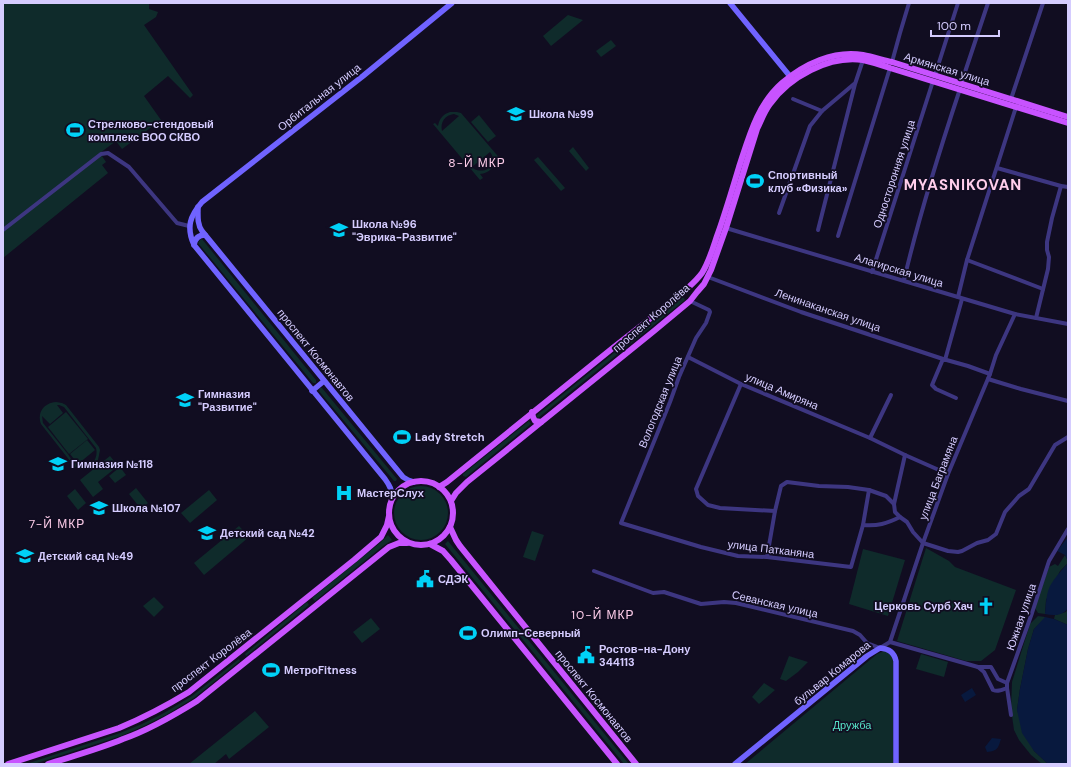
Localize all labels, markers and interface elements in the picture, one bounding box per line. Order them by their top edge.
scale bar [931,12,999,38]
text: 100 m [937,18,971,34]
street label: Армянская улица [902,49,992,89]
street label: Орбитальная улица [275,60,364,134]
school or university icon: Школа №99 [506,104,526,124]
place label: Школа №99 [529,107,594,121]
place label: Стрелково-стендовый комплекс ВОО СКВО [88,117,214,144]
street label: Односторонняя улица [870,117,918,230]
sports icon: Стрелково-стендовый комплекс ВОО СКВО [65,120,85,140]
district label: 8-Й МКР [448,155,506,171]
place label: Спортивный клуб «Физика» [768,168,848,195]
sports icon: Спортивный клуб «Физика» [745,171,765,191]
district label: MYASNIKOVAN [904,175,1022,195]
place label: Школа №96 "Эврика-Развитие" [352,217,457,244]
school or university icon: Школа №96 "Эврика-Развитие" [329,220,349,240]
street label: Алагирская улица [853,250,946,290]
street label: проспект Королёва [610,280,693,355]
street label: Ленинаканская улица [773,285,883,335]
street label: проспект Космонавтов [274,306,358,404]
street label: Вологодская улица [635,353,685,450]
street label: улица Амиряна [743,369,822,413]
place label: Гимназия "Развитие" [198,387,257,414]
school or university icon: Гимназия "Развитие" [175,390,195,410]
sports icon: Lady Stretch [392,427,412,447]
place label: Lady Stretch [415,430,485,444]
street label: улица Баграмяна [916,433,961,522]
school or university icon: Гимназия №118 [48,454,68,474]
place label: Гимназия №118 [71,457,153,471]
hospital icon: МастерСлух [334,483,354,503]
place label: МастерСлух [357,486,425,500]
school or university icon: Школа №107 [89,498,109,518]
place label: Школа №107 [112,501,180,515]
district label: 7-Й МКР [29,516,85,532]
school or university icon: Детский сад №42 [197,523,217,543]
place label: Детский сад №42 [220,526,315,540]
street label: улица Патканяна [727,537,816,561]
school or university icon: Детский сад №49 [15,546,35,566]
place label: Детский сад №49 [38,549,133,563]
public building icon: СДЭК [415,569,435,589]
place label: СДЭК [438,572,468,586]
street label: Южная улица [1003,581,1039,652]
street label: Севанская улица [731,587,820,621]
church icon: Церковь Сурб Хач [976,596,996,616]
place label: Церковь Сурб Хач [874,599,973,613]
district label: 10-Й МКР [571,607,635,623]
sports icon: Олимп-Северный [458,623,478,643]
street label: проспект Королёва [168,625,255,695]
place label: Олимп-Северный [481,626,581,640]
street label: бульвар Комарова [791,637,874,708]
place label: Ростов-на-Дону 344113 [599,642,691,669]
public building icon: Ростов-на-Дону 344113 [576,645,596,665]
street label: проспект Космонавтов [552,647,636,745]
sports icon: МетроFitness [261,660,281,680]
place label: МетроFitness [284,663,357,677]
park label: Дружба [833,718,872,732]

